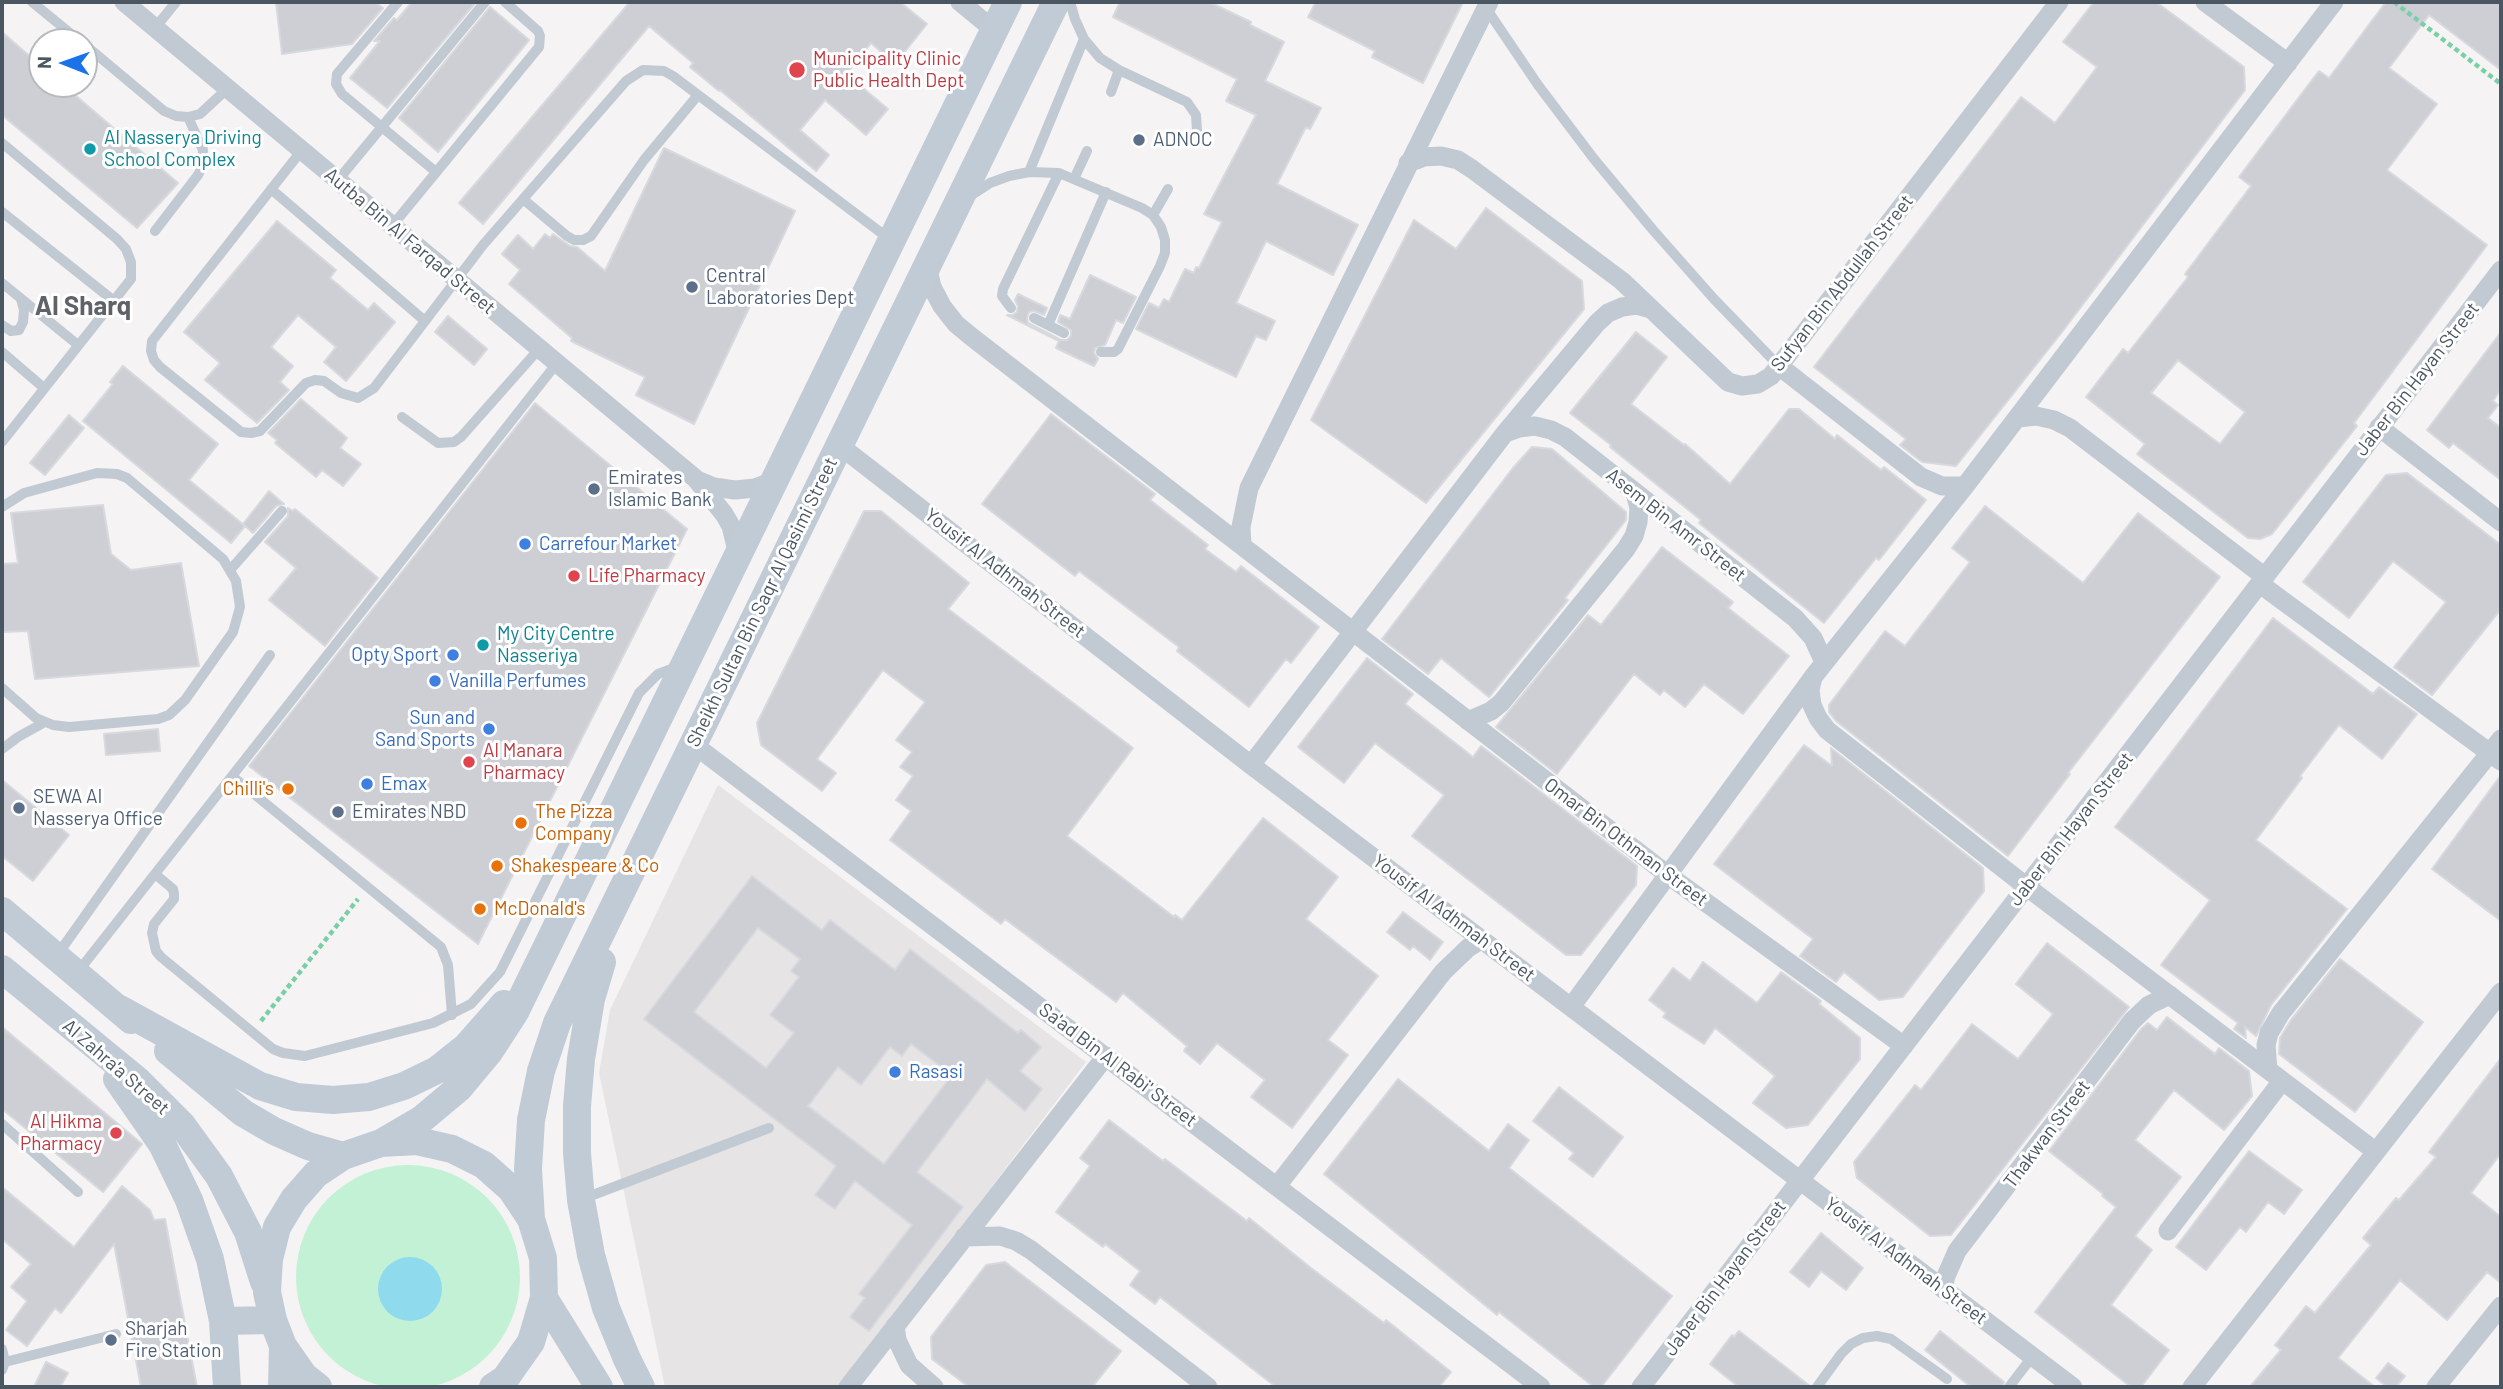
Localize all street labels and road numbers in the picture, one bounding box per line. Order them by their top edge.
street label: Autba Bin Al Farqad Street [320,163,500,319]
street label: Sufyan Bin Abdullah Street [1766,190,1918,376]
street label: Jaber Bin Hayan Street [2350,298,2484,460]
street label: Sheikh Sultan Bin Saqr Al Qasimi Street [682,454,842,750]
street label: Asem Bin Amr Street [1602,463,1750,587]
street label: Yousif Al Adhmah Street [920,503,1090,643]
street label: Jaber Bin Hayan Street [2004,748,2138,910]
street label: Omar Bin Othman Street [1540,773,1712,911]
street label: Yousif Al Adhmah Street [1368,849,1540,987]
street label: Sa'ad Bin Al Rabi' Street [1035,998,1201,1132]
street label: Al Zahra'a Street [58,1014,174,1120]
street label: Thakwan Street [1999,1075,2095,1193]
street label: Yousif Al Adhmah Street [1820,1192,1992,1330]
street label: Jaber Bin Hayan Street [1659,1196,1791,1360]

